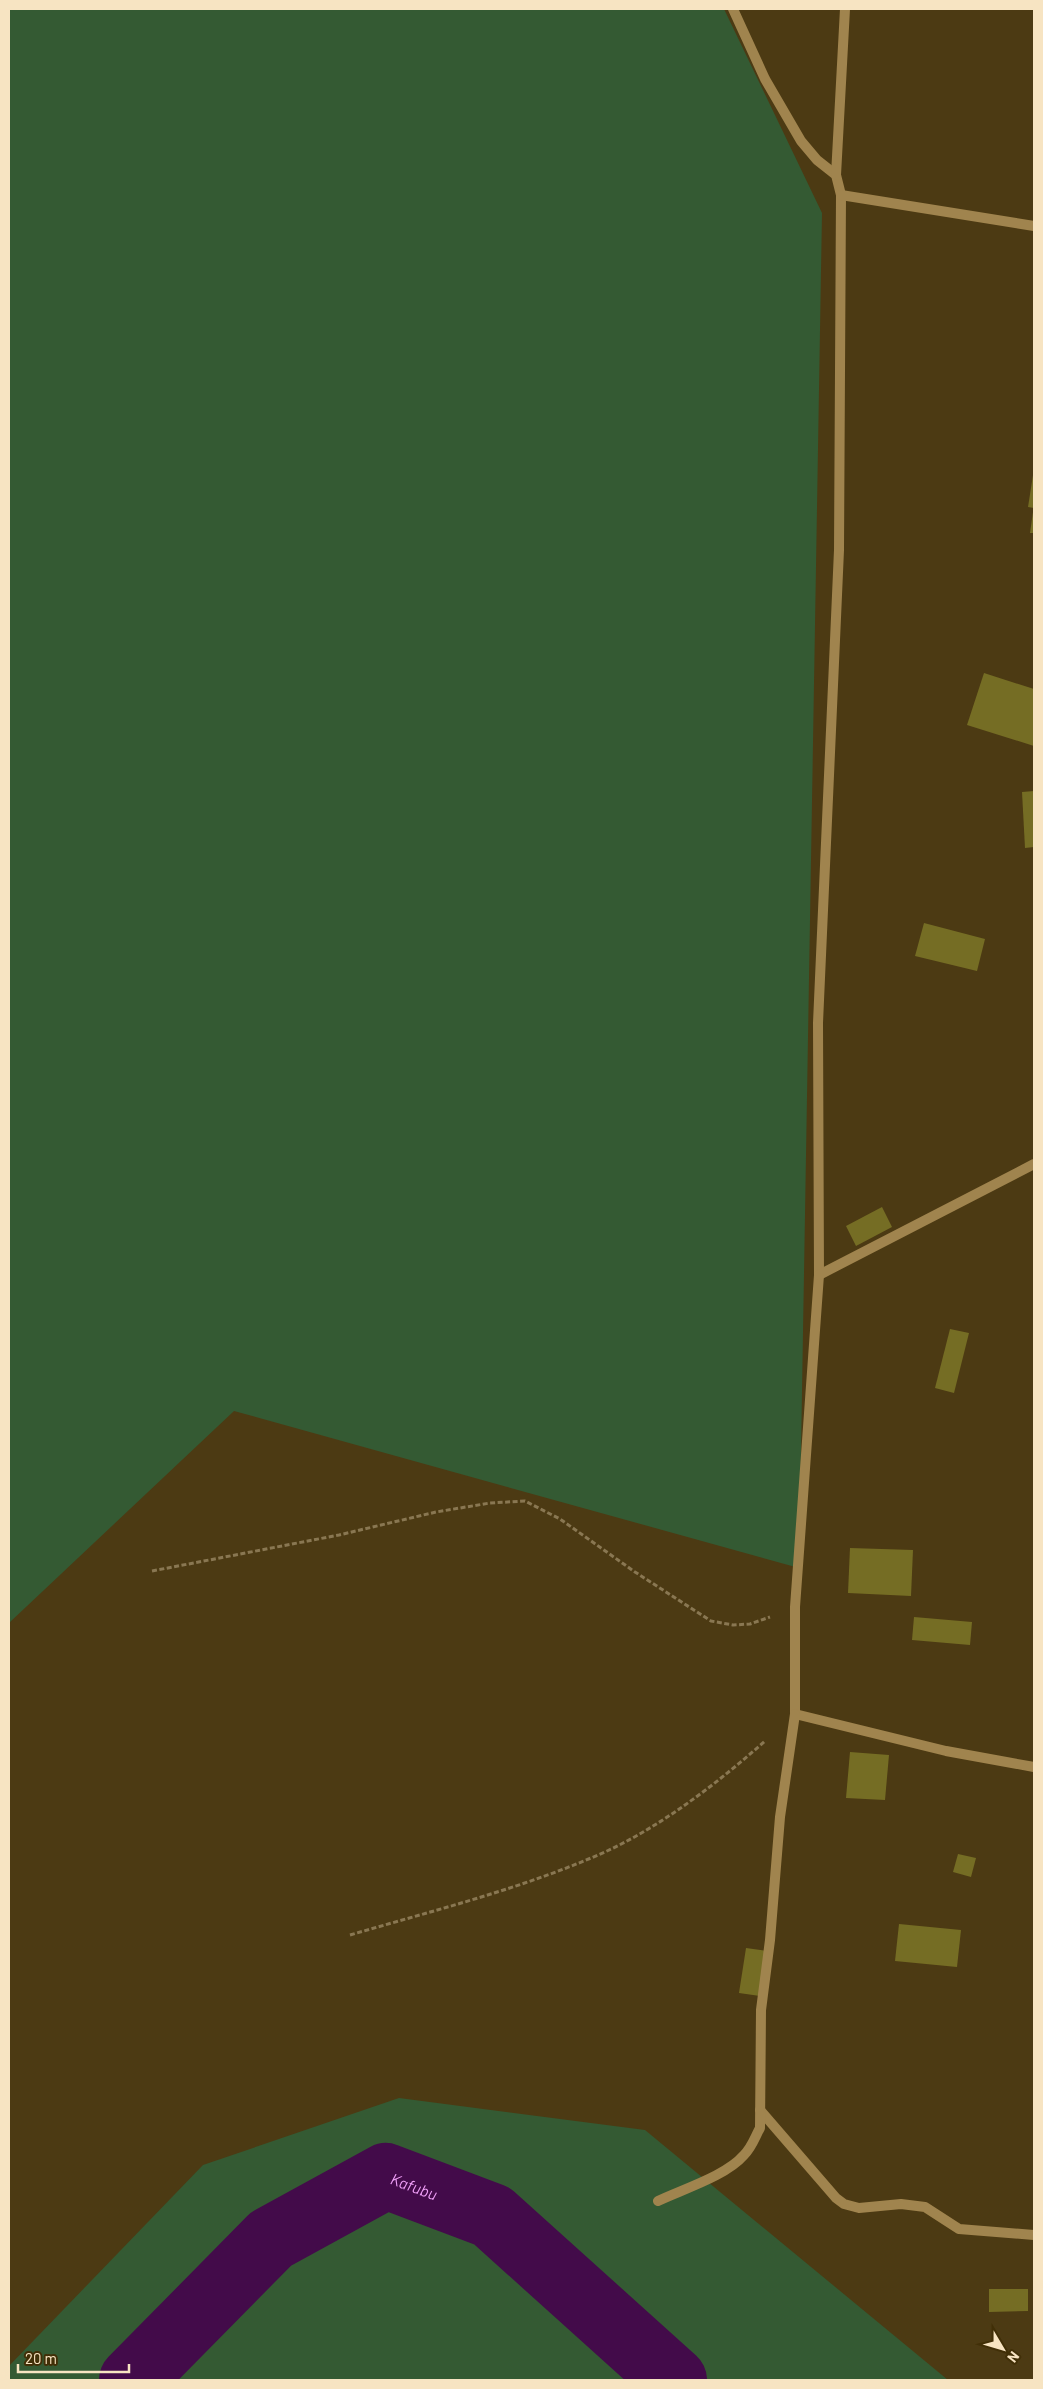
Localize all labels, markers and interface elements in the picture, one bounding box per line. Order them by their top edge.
water label: Kafubu [388,2169,440,2204]
north arrow [978,2324,1028,2374]
scale bar [18,2342,129,2374]
text: N [1004,2348,1023,2366]
text: 20 m [25,2349,57,2367]

